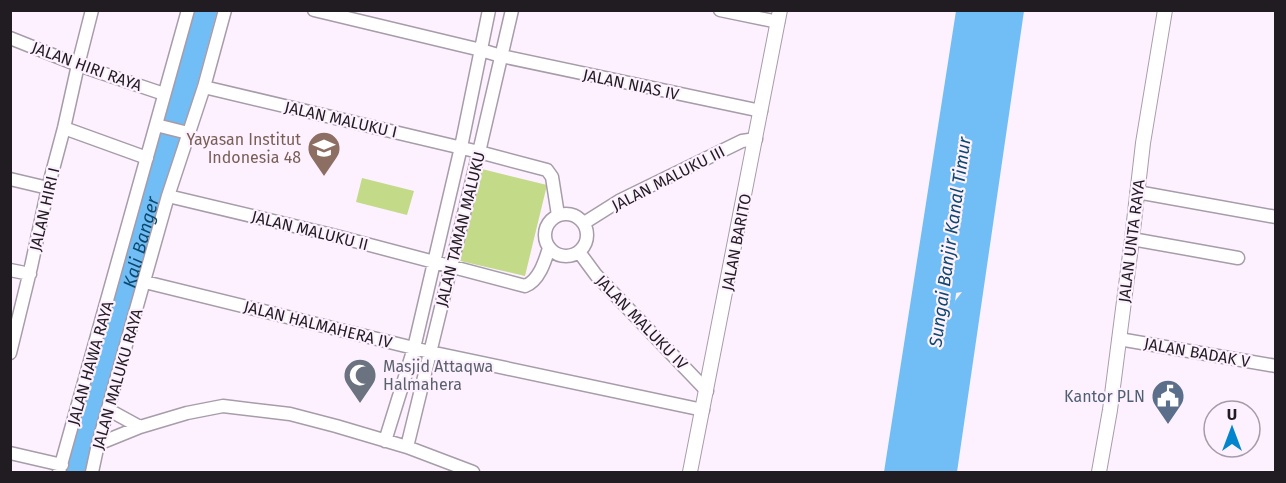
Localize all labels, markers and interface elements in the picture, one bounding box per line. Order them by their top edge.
street label: JALAN HIRI RAYA [29,38,145,95]
street label: JALAN NIAS IV [581,65,681,104]
street label: JALAN MALUKU I [283,97,399,142]
place label: Yayasan Institut Indonesia 48 [186,130,301,167]
school or university icon: Yayasan Institut Indonesia 48 [306,130,342,177]
water label: Sungai Banjir Kanal Timur [924,135,976,349]
street label: JALAN MALUKU III [608,142,728,215]
street label: JALAN TAMAN MALUKU [432,149,489,309]
street label: JALAN HIRI I [26,165,63,253]
street label: JALAN UNTA RAYA [1115,178,1149,304]
street label: JALAN BARITO [718,192,755,292]
water label: Kali Banger [118,193,164,290]
street label: JALAN MALUKU II [249,207,370,254]
street label: JALAN MALUKU IV [592,271,692,374]
street label: JALAN HALMAHERA IV [242,297,394,352]
street label: JALAN HAWA RAYA [64,298,118,427]
street label: JALAN MALUKU RAYA [88,306,147,452]
street label: JALAN BADAK V [1143,334,1251,371]
mosque icon: Masjid Attaqwa Halmahera [342,357,378,404]
place label: Masjid Attaqwa Halmahera [383,357,493,394]
public building icon: Kantor PLN [1150,378,1186,425]
place label: Kantor PLN [1064,387,1145,406]
north arrow [1202,399,1262,459]
text: U [1227,405,1237,424]

